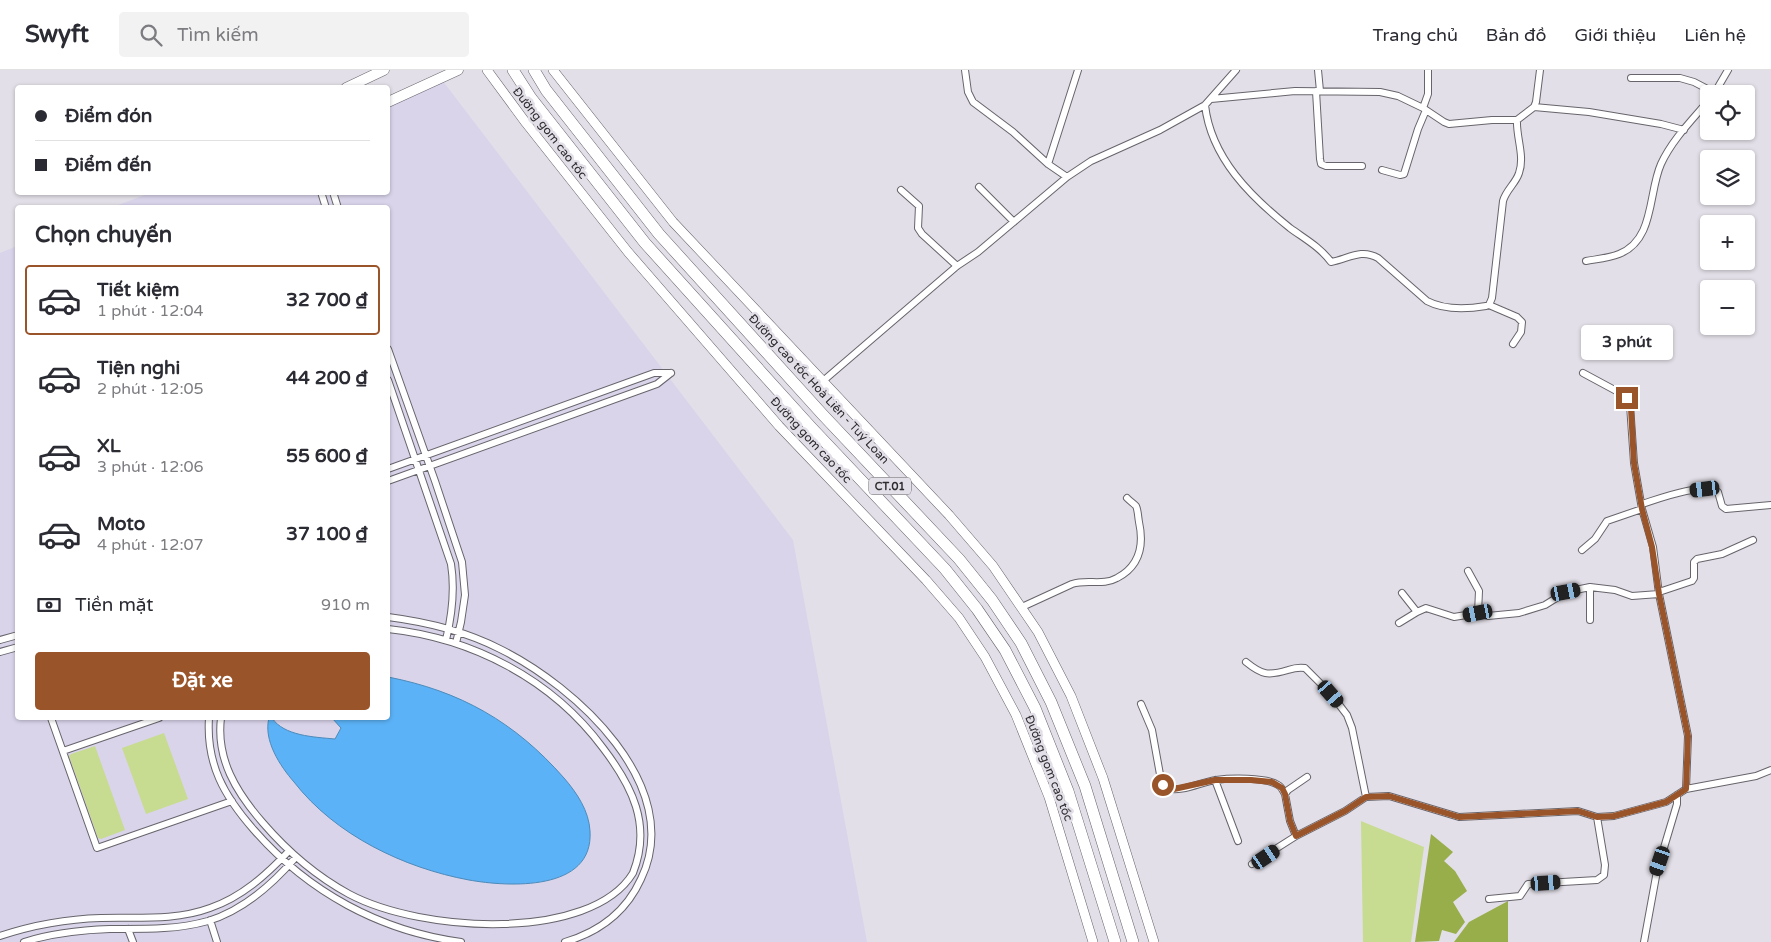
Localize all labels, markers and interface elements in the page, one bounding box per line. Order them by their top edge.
search box [119,12,469,57]
text: Swyft [25,20,89,49]
icon: search [137,21,165,49]
text: Tìm kiếm [177,24,259,46]
text: Trang chủ [1373,24,1458,46]
text: Bản đồ [1486,24,1546,46]
text: Giới thiệu [1574,24,1656,46]
text: Liên hệ [1684,24,1746,46]
street label: Đường gom cao tốc [510,84,590,182]
map controls [1700,85,1755,335]
button: locate [1700,85,1755,140]
text: Điểm đón [65,105,152,127]
button: layers [1700,150,1755,205]
text: Điểm đến [65,154,151,176]
button: + [1700,215,1755,270]
text: Chọn chuyến [35,222,172,248]
icon: car [37,278,82,323]
text: Tiết kiệm [97,279,179,301]
button: − [1700,280,1755,335]
text: 32 700 ₫ [286,289,368,311]
text: 1 phút · 12:04 [97,301,204,321]
street label: Đường cao tốc Hoà Liên - Tuý Loan [746,311,892,467]
callout: 3 phút [1581,325,1673,360]
text: 3 phút [1602,332,1652,352]
icon: car [37,356,82,401]
text: Tiện nghi [97,357,180,379]
text: 44 200 ₫ [286,367,368,389]
text: 2 phút · 12:05 [97,379,204,399]
route end [1616,387,1638,409]
street label: Đường gom cao tốc [768,394,854,486]
icon: car [37,434,82,479]
text: XL [97,435,121,457]
text: 55 600 ₫ [286,445,368,467]
text: 3 phút · 12:06 [97,457,204,477]
road number: CT.01 [869,478,911,494]
car [1689,480,1720,498]
icon: car [37,512,82,557]
text: Moto [97,513,145,535]
text: 37 100 ₫ [286,523,368,545]
text: 4 phút · 12:07 [97,535,204,555]
car [1549,582,1582,602]
icon: cash [35,591,63,619]
text: Tiền mặt [75,594,154,616]
text: 910 m [321,595,370,615]
car [1461,603,1494,623]
button: Đặt xe [35,652,370,710]
car [1315,678,1346,710]
street label: Đường gom cao tốc [1022,713,1076,823]
route start [1152,774,1174,796]
car [1249,842,1282,872]
car [1648,844,1671,878]
car [1530,874,1561,892]

